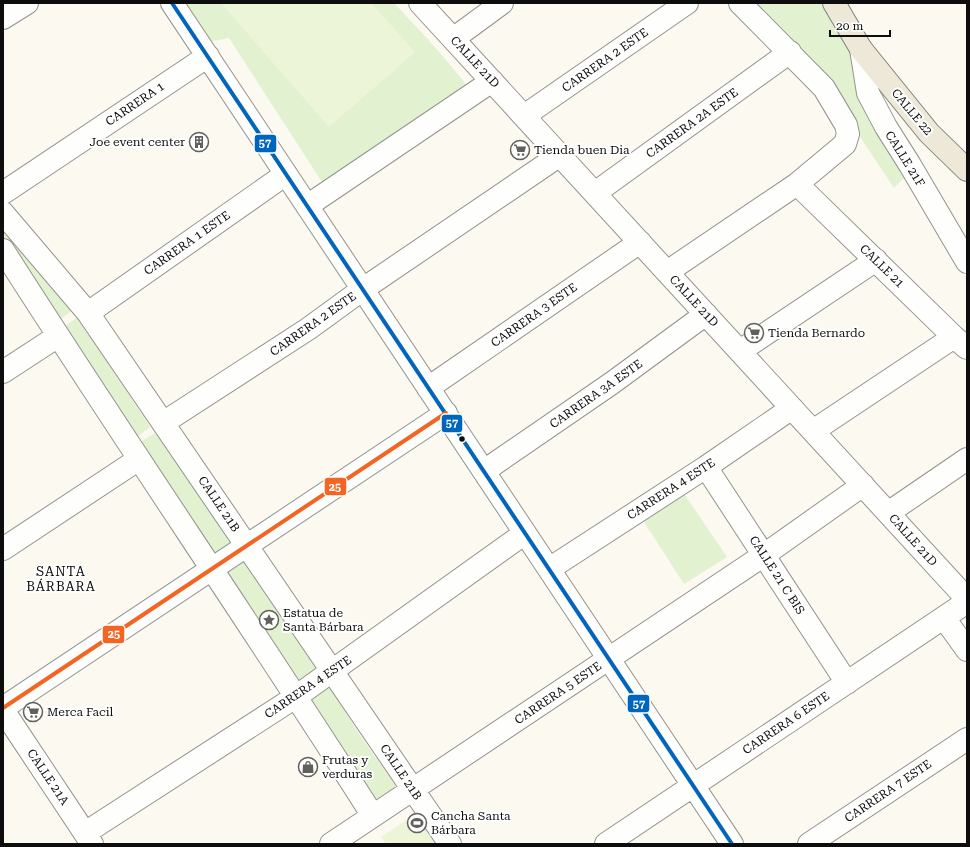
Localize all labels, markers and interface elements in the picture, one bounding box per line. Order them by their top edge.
scale bar [830,12,890,38]
text: 20 m [836,19,863,33]
street label: CARRERA 2 ESTE [559,25,651,95]
street label: CALLE 21D [448,33,502,91]
street label: CARRERA 1 [103,79,167,129]
street label: CARRERA 2A ESTE [643,85,741,161]
street label: CALLE 22 [889,86,936,138]
street label: CALLE 21F [882,128,928,190]
building icon: Joe event center [188,131,210,153]
line badge: 57 [254,134,277,153]
place label: Joe event center [89,135,185,149]
text: 57 [259,137,271,150]
supermarket icon: Tienda buen Dia [509,139,531,161]
place label: Tienda buen Dia [534,143,630,157]
street label: CARRERA 1 ESTE [141,208,233,278]
street label: CALLE 21 [857,242,907,291]
street label: CALLE 21D [667,272,721,330]
street label: CARRERA 3 ESTE [488,280,580,350]
street label: CARRERA 2 ESTE [267,289,359,359]
supermarket icon: Tienda Bernardo [743,322,765,344]
place label: Tienda Bernardo [768,326,865,340]
street label: CARRERA 3A ESTE [547,357,645,431]
line badge: 57 [441,414,463,433]
text: 57 [446,417,458,430]
unlabelled marker [457,434,467,444]
street label: CARRERA 4 ESTE [625,455,717,523]
street label: CALLE 21B [195,474,243,534]
line badge: 25 [324,477,347,496]
text: 25 [329,481,341,494]
street label: CALLE 21D [886,511,940,569]
street label: CALLE 21 C BIS [746,533,808,617]
district label: SANTA BÁRBARA [26,564,96,594]
place label: Estatua de Santa Bárbara [283,606,364,634]
place icon: Estatua de Santa Bárbara [258,609,280,631]
line badge: 25 [102,625,125,644]
text: 25 [108,628,120,641]
street label: CARRERA 4 ESTE [262,653,354,721]
street label: CARRERA 5 ESTE [512,659,604,727]
street label: CARRERA 6 ESTE [740,689,832,757]
line badge: 57 [627,694,650,713]
text: 57 [633,698,645,711]
supermarket icon: Merca Facil [22,701,44,723]
place label: Merca Facil [47,705,113,719]
street label: CALLE 21B [377,742,425,802]
street label: CALLE 21A [24,746,72,808]
place label: Frutas y verduras [322,753,373,781]
shop icon: Frutas y verduras [297,756,319,778]
street label: CARRERA 7 ESTE [842,757,934,825]
place label: Cancha Santa Bárbara [431,809,511,837]
sports icon: Cancha Santa Bárbara [406,812,428,834]

